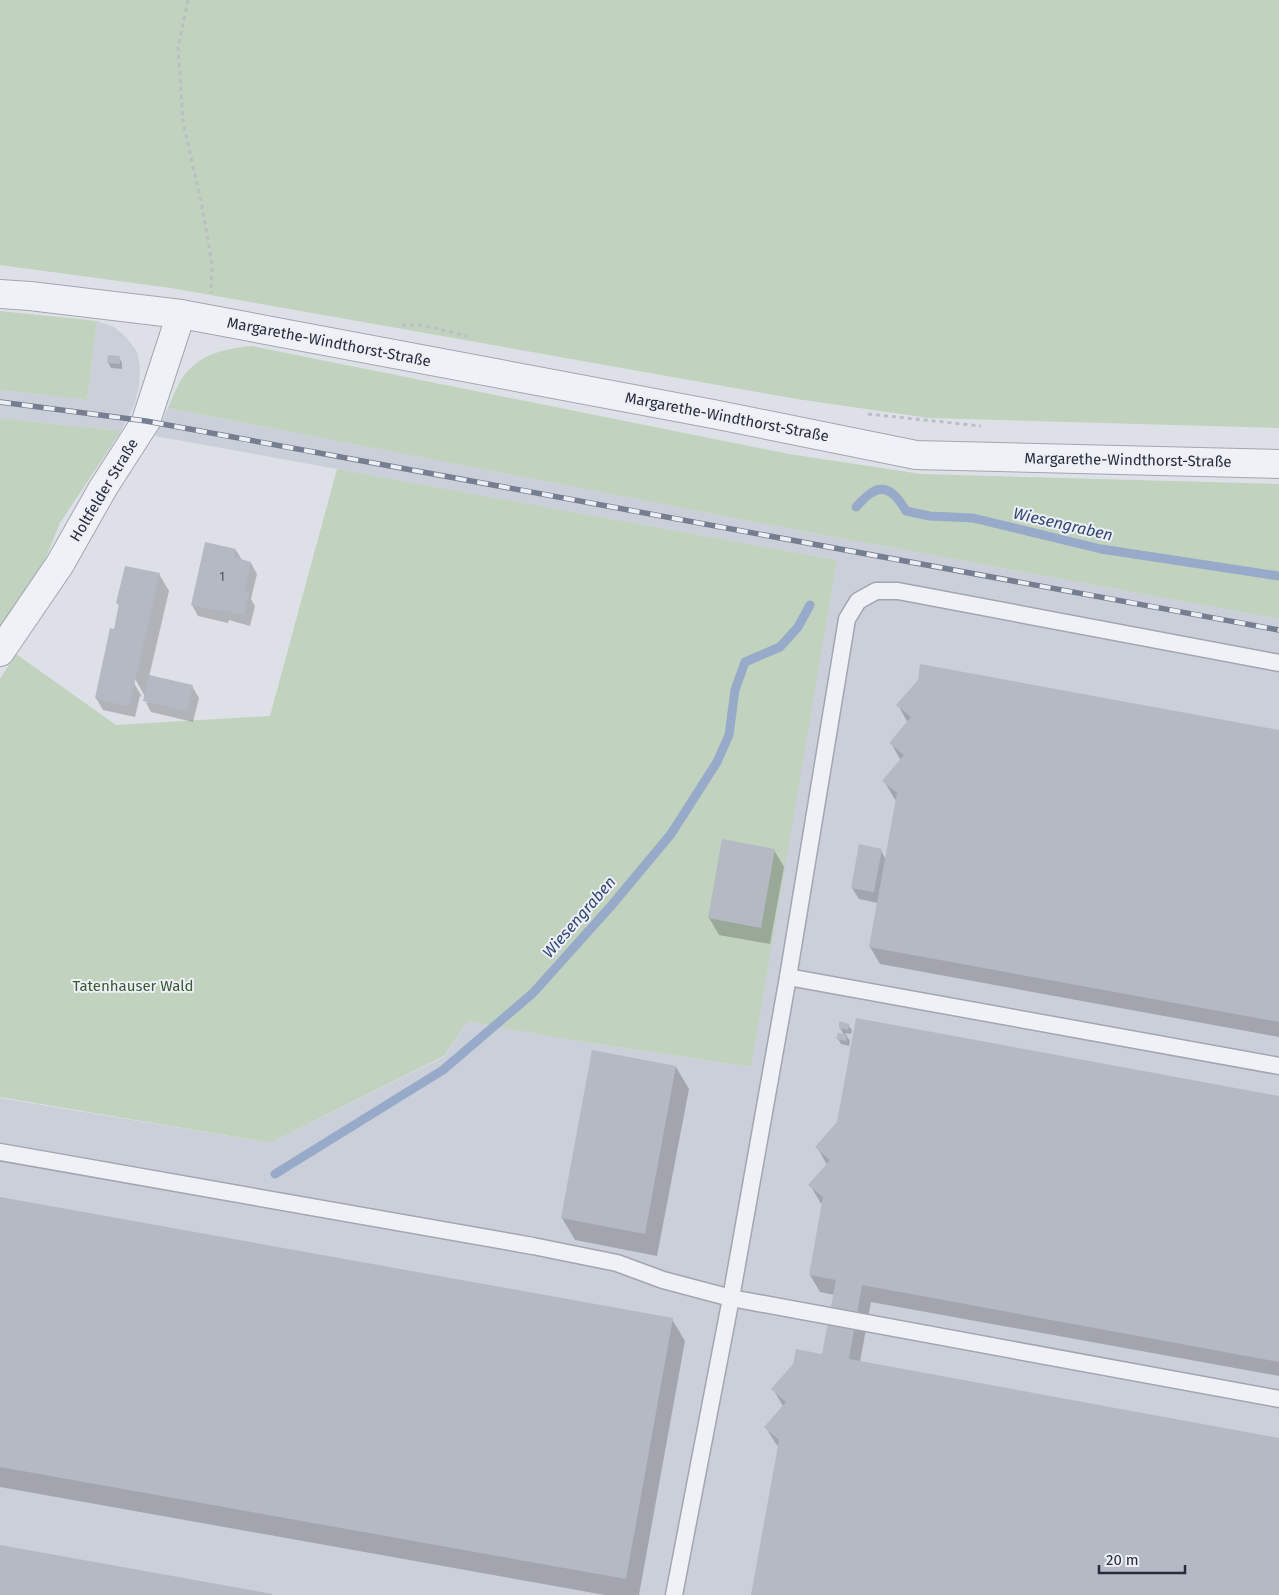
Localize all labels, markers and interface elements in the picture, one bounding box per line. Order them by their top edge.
street label: Margarethe-Windthorst-Straße [226,313,432,371]
street label: Margarethe-Windthorst-Straße [624,388,830,446]
street label: Holtfelder Straße [66,435,142,545]
street label: Margarethe-Windthorst-Straße [1024,449,1232,471]
water label: Wiesengraben [1011,503,1115,545]
house number: 1 [219,570,225,584]
water label: Wiesengraben [538,872,620,962]
park label: Tatenhauser Wald [72,977,194,995]
scale bar [1099,1542,1185,1574]
text: 20 m [1106,1551,1139,1569]

